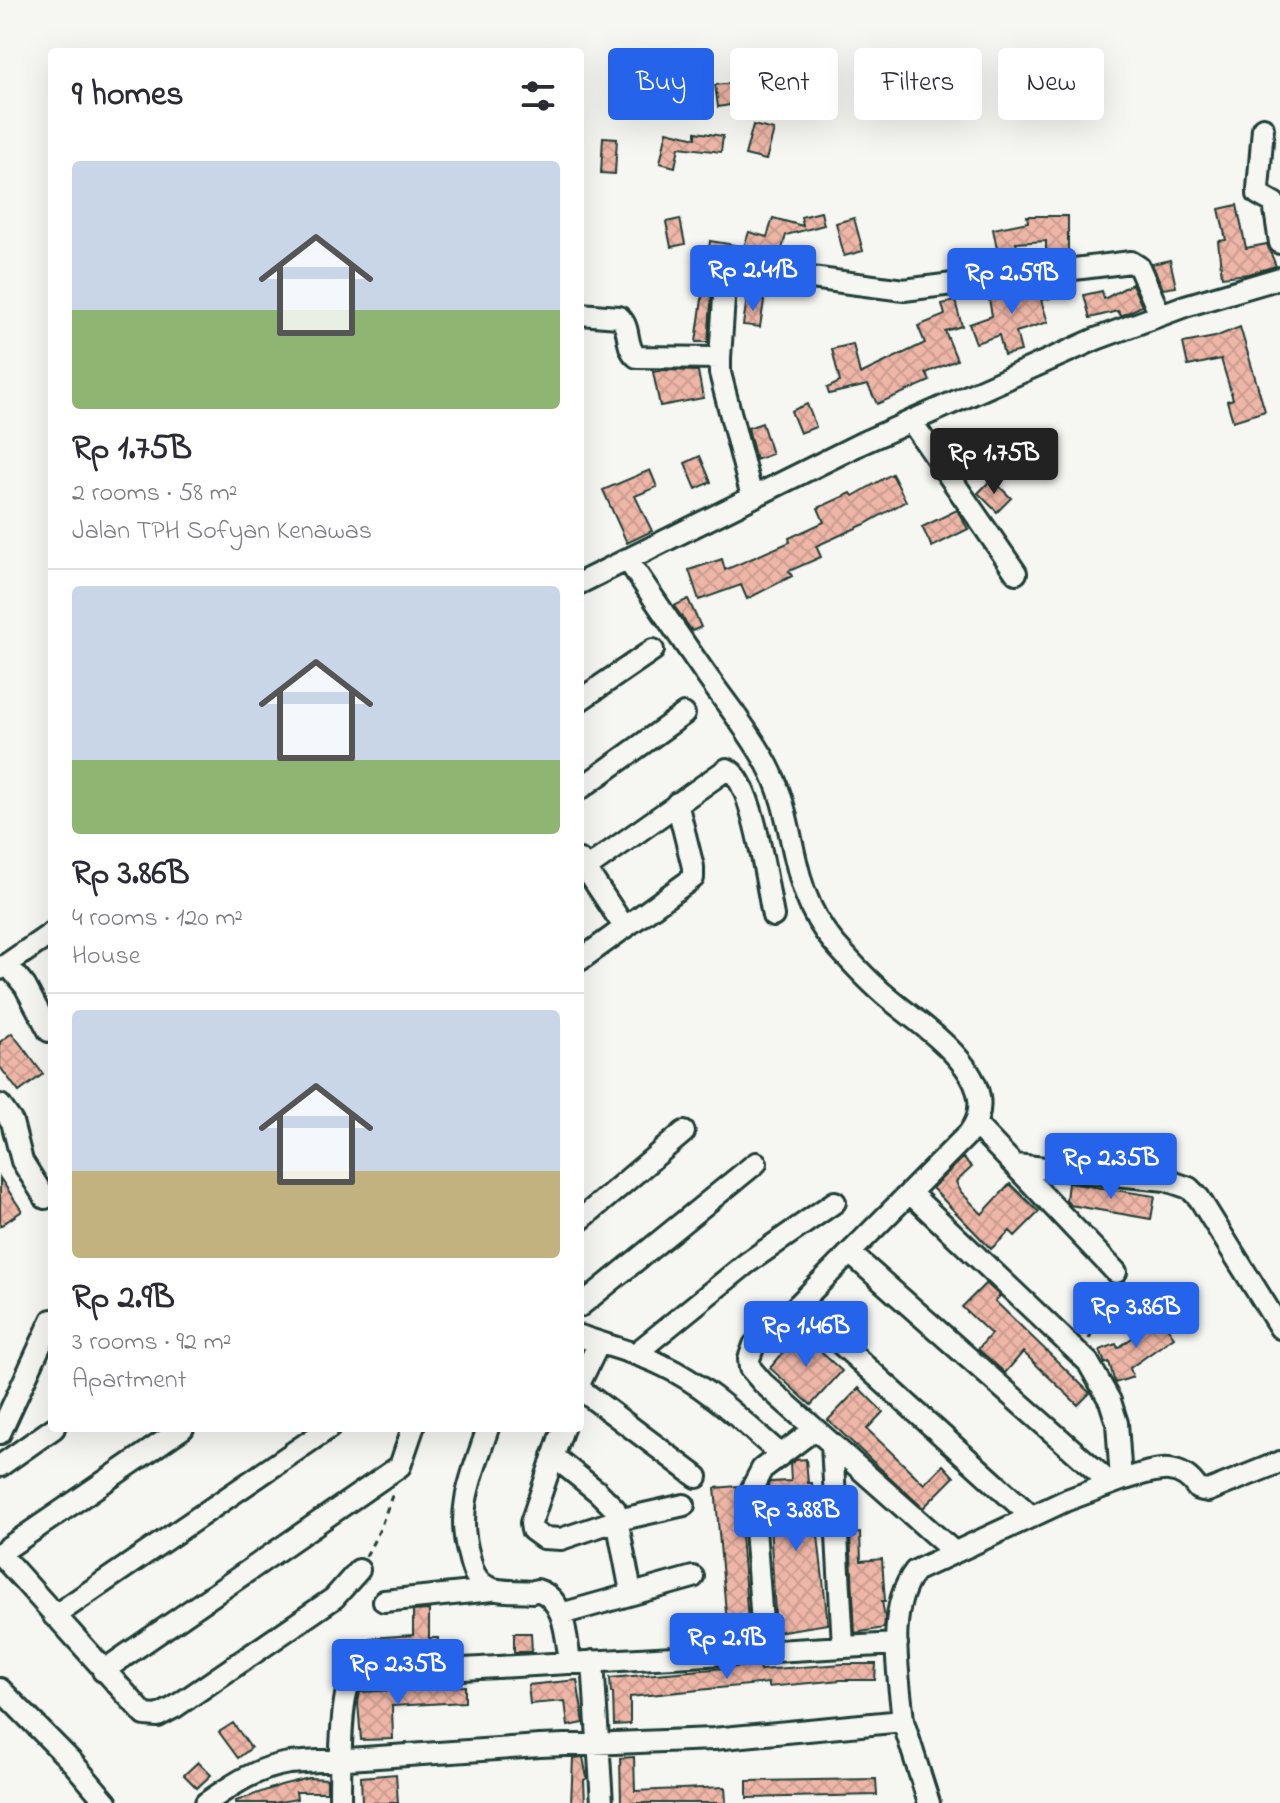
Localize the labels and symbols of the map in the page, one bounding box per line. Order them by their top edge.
pin: Rp 2.41B [670,245,836,313]
pin: Rp 2.59B [929,248,1095,316]
pin: Rp 1.75B [911,428,1077,496]
pin: Rp 2.35B [1028,1133,1194,1201]
pin: Rp 3.86B [1053,1282,1219,1350]
pin: Rp 1.46B [723,1301,889,1369]
pin: Rp 3.88B [713,1485,879,1553]
pin: Rp 2.9B [653,1613,801,1681]
pin: Rp 2.35B [315,1639,481,1707]

